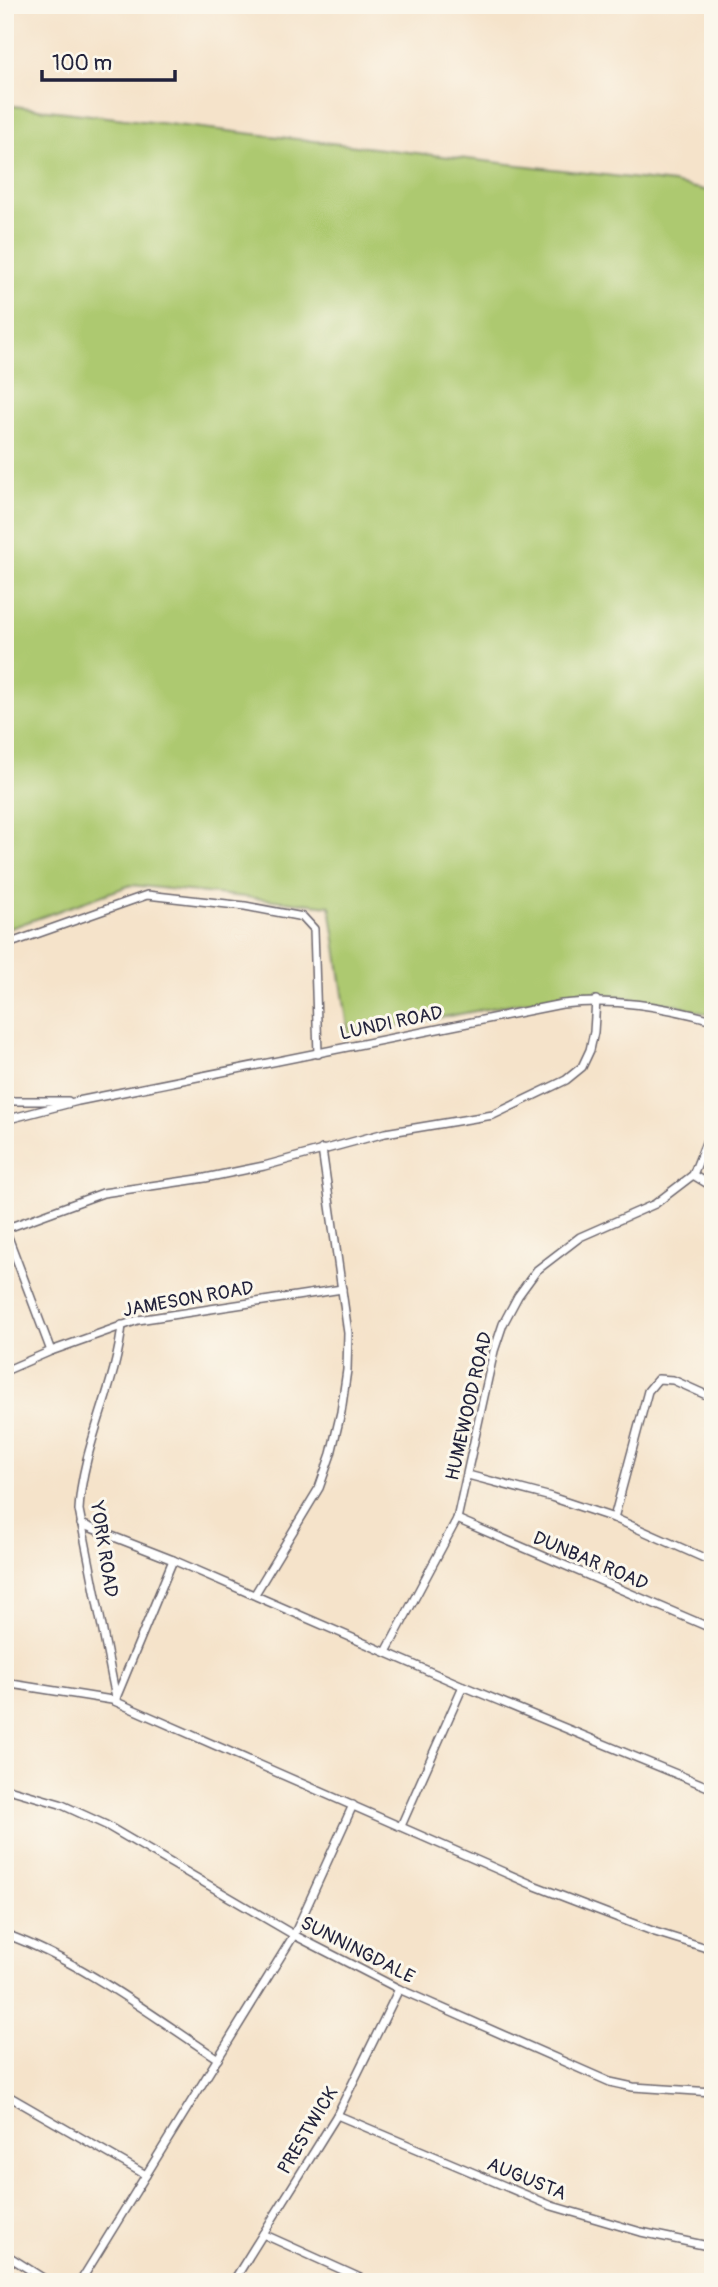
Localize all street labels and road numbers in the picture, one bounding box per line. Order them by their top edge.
street label: LUNDI ROAD [337,1000,445,1046]
street label: JAMESON ROAD [121,1276,256,1322]
street label: HUMEWOOD ROAD [440,1329,498,1483]
street label: YORK ROAD [84,1498,123,1599]
street label: DUNBAR ROAD [529,1526,652,1596]
street label: SUNNINGDALE [296,1911,419,1989]
street label: PRESTWICK [272,2082,343,2179]
street label: AUGUSTA [483,2152,570,2206]

